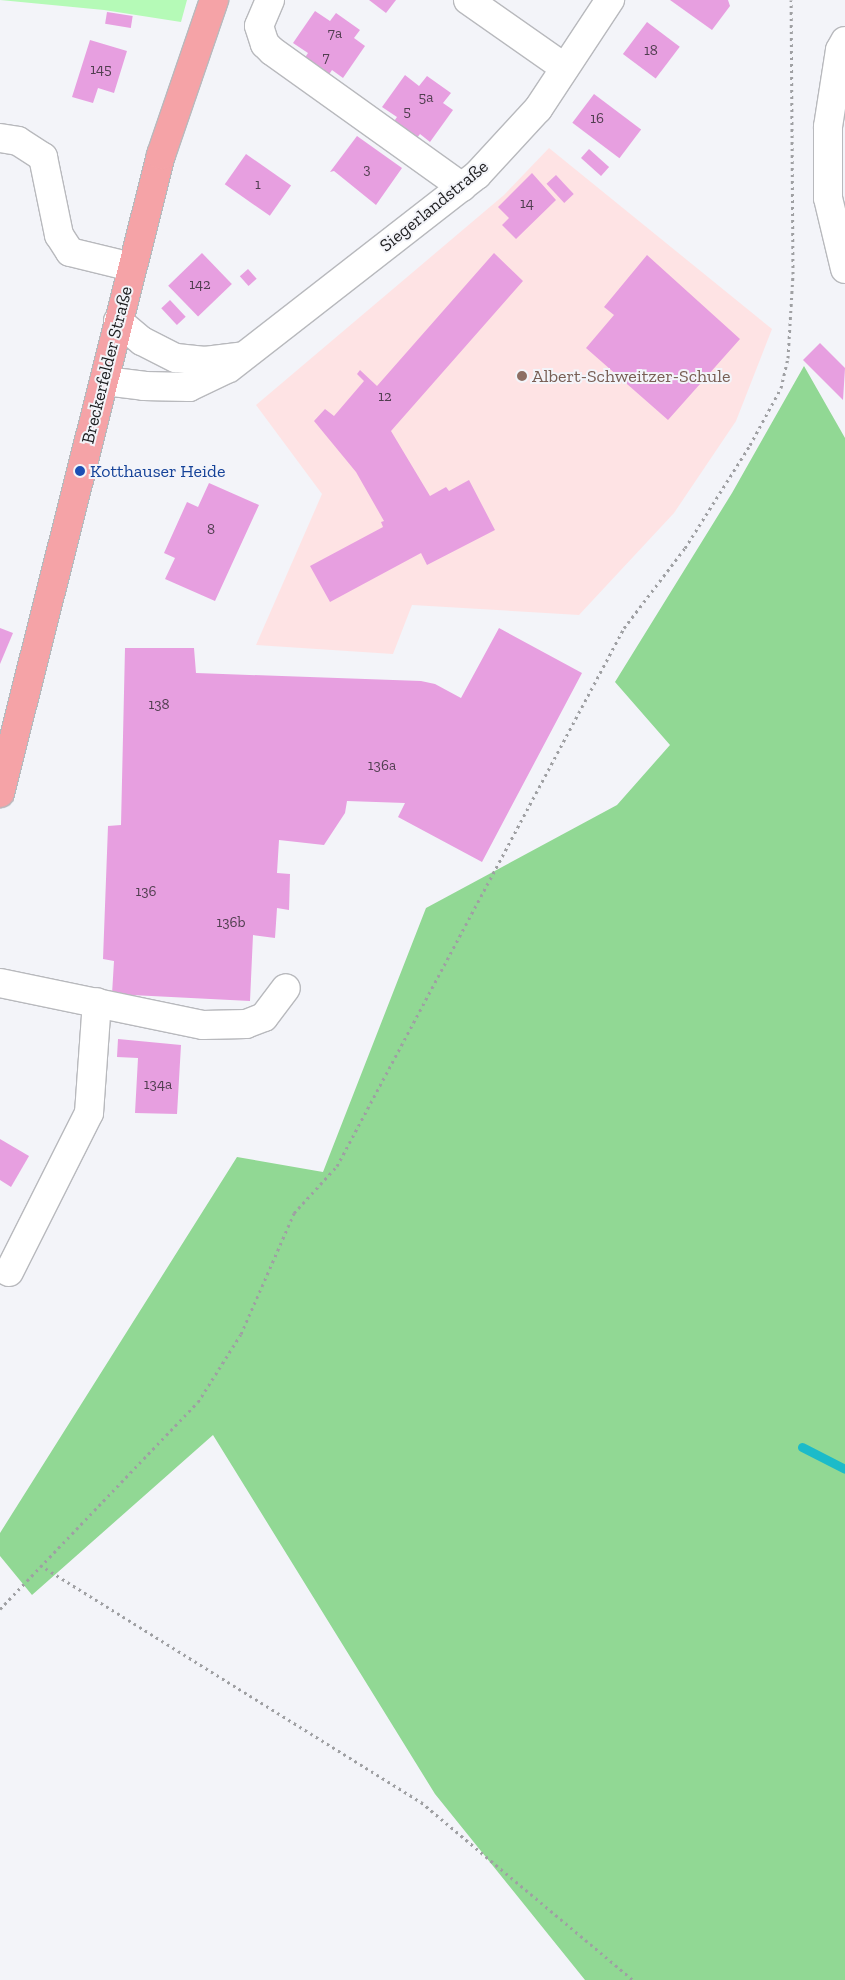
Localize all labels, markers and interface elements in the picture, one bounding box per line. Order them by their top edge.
house number: 7a [328,25,342,43]
house number: 18 [644,42,658,60]
house number: 7 [322,49,330,67]
house number: 145 [90,61,112,79]
house number: 5a [419,89,433,107]
house number: 5 [403,103,411,121]
house number: 16 [590,110,604,128]
street label: Siegerlandstraße [375,156,493,256]
house number: 3 [363,161,371,179]
house number: 1 [255,176,261,194]
house number: 14 [520,195,534,213]
house number: 142 [189,276,211,294]
street label: Breckerfelder Straße [77,284,137,446]
place label: Albert-Schweitzer-Schule [532,365,730,387]
marker: Albert-Schweitzer-Schule [516,370,528,382]
house number: 12 [378,388,392,406]
place label: Kotthauser Heide [90,460,226,482]
marker: Kotthauser Heide [74,465,86,477]
house number: 8 [207,521,215,539]
house number: 138 [148,696,170,714]
house number: 136a [368,757,396,775]
house number: 136 [135,883,157,901]
house number: 136b [216,914,246,932]
house number: 134a [144,1076,172,1094]

